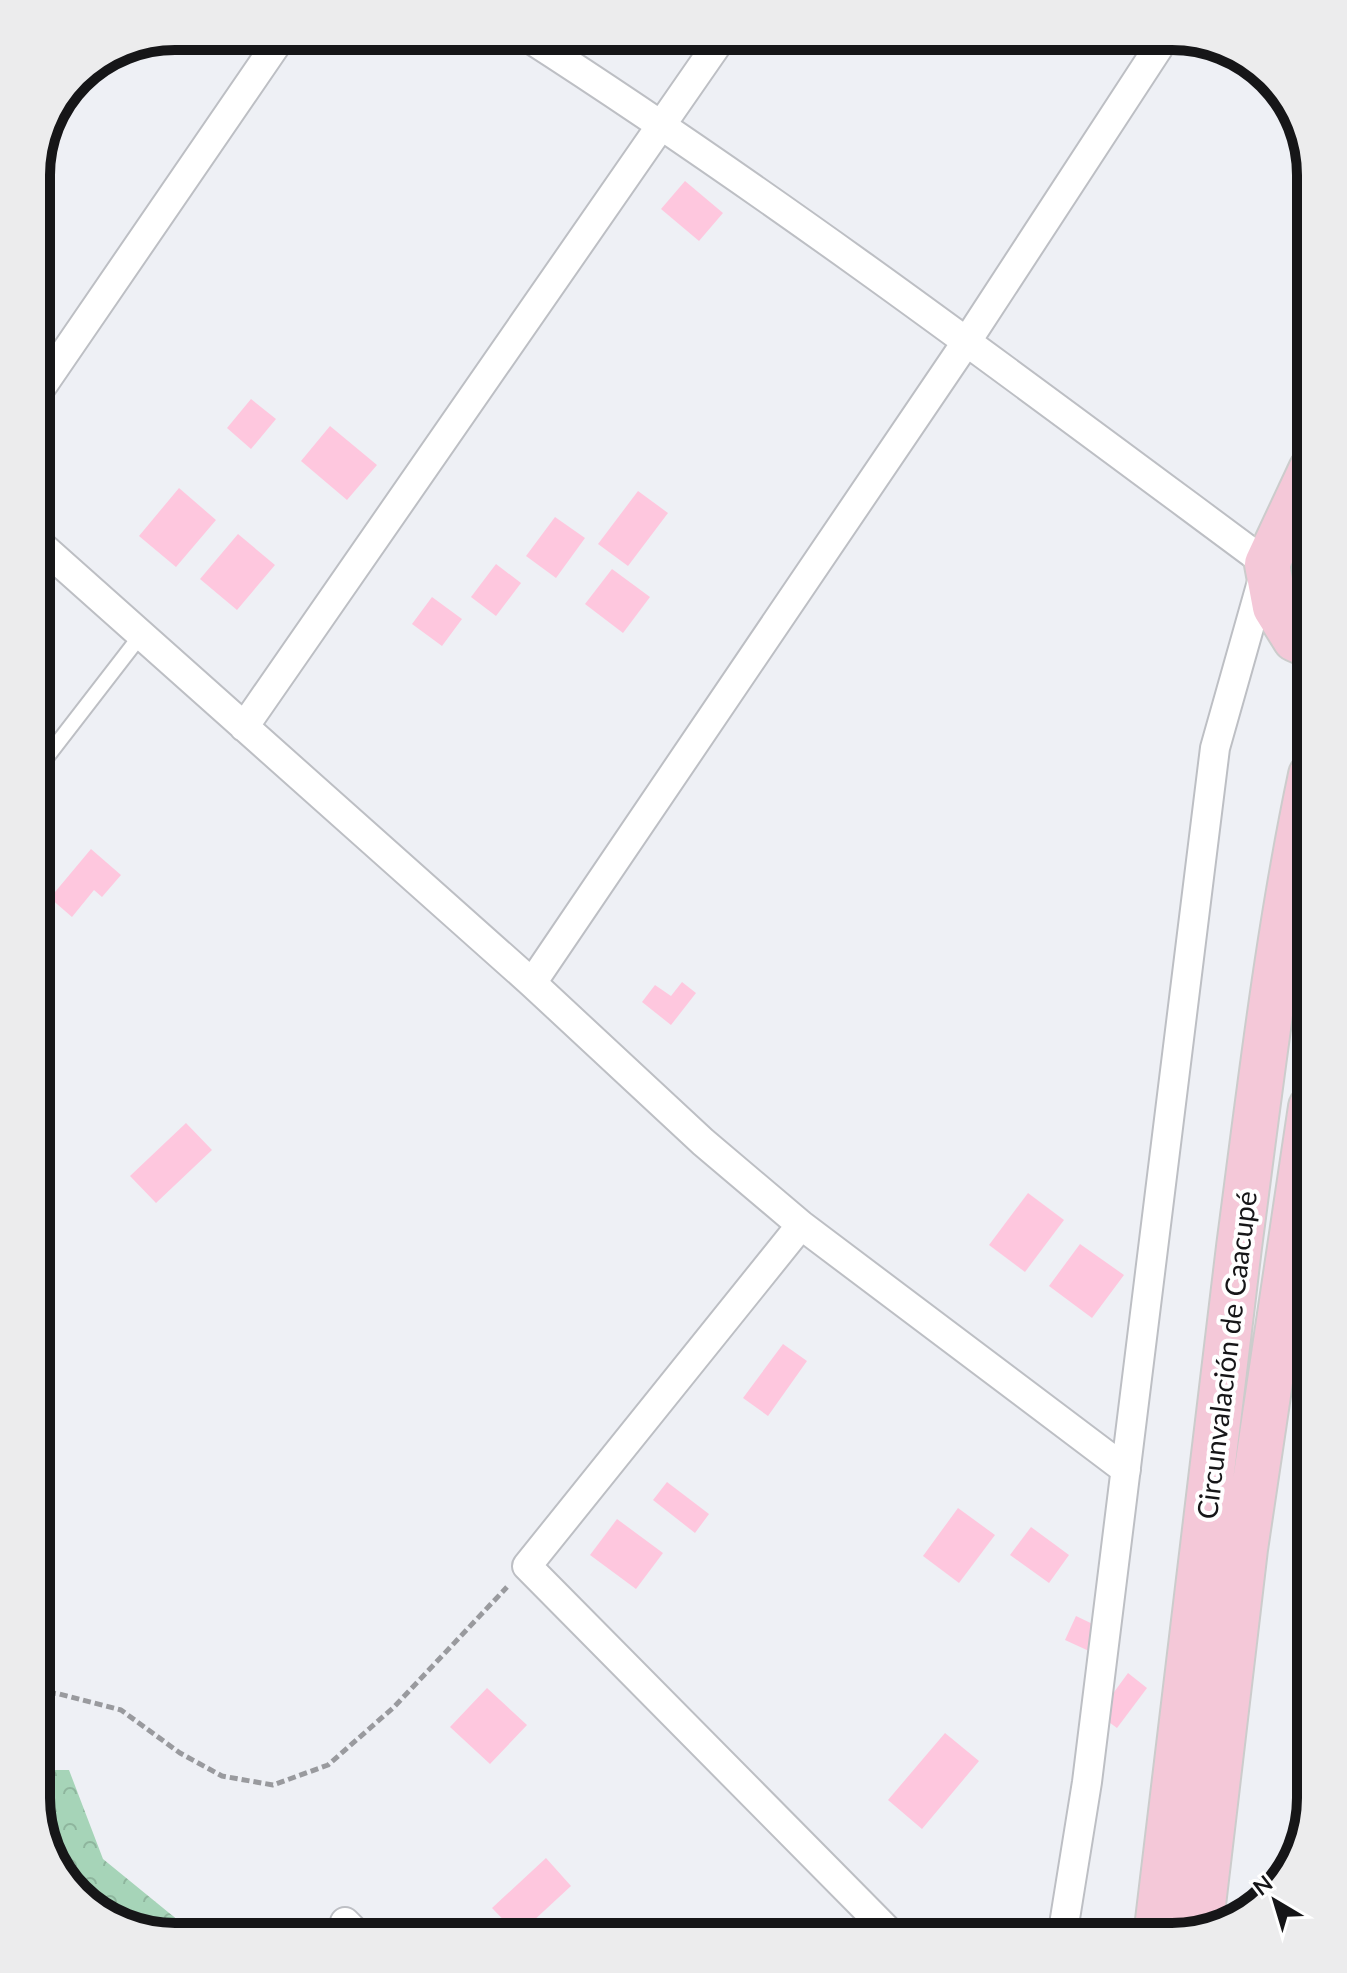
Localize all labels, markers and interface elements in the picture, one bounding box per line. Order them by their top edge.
street label: Circunvalación de Caacupé [1189,1189,1263,1521]
north arrow [1235,1861,1315,1941]
text: N [1247,1869,1277,1901]

